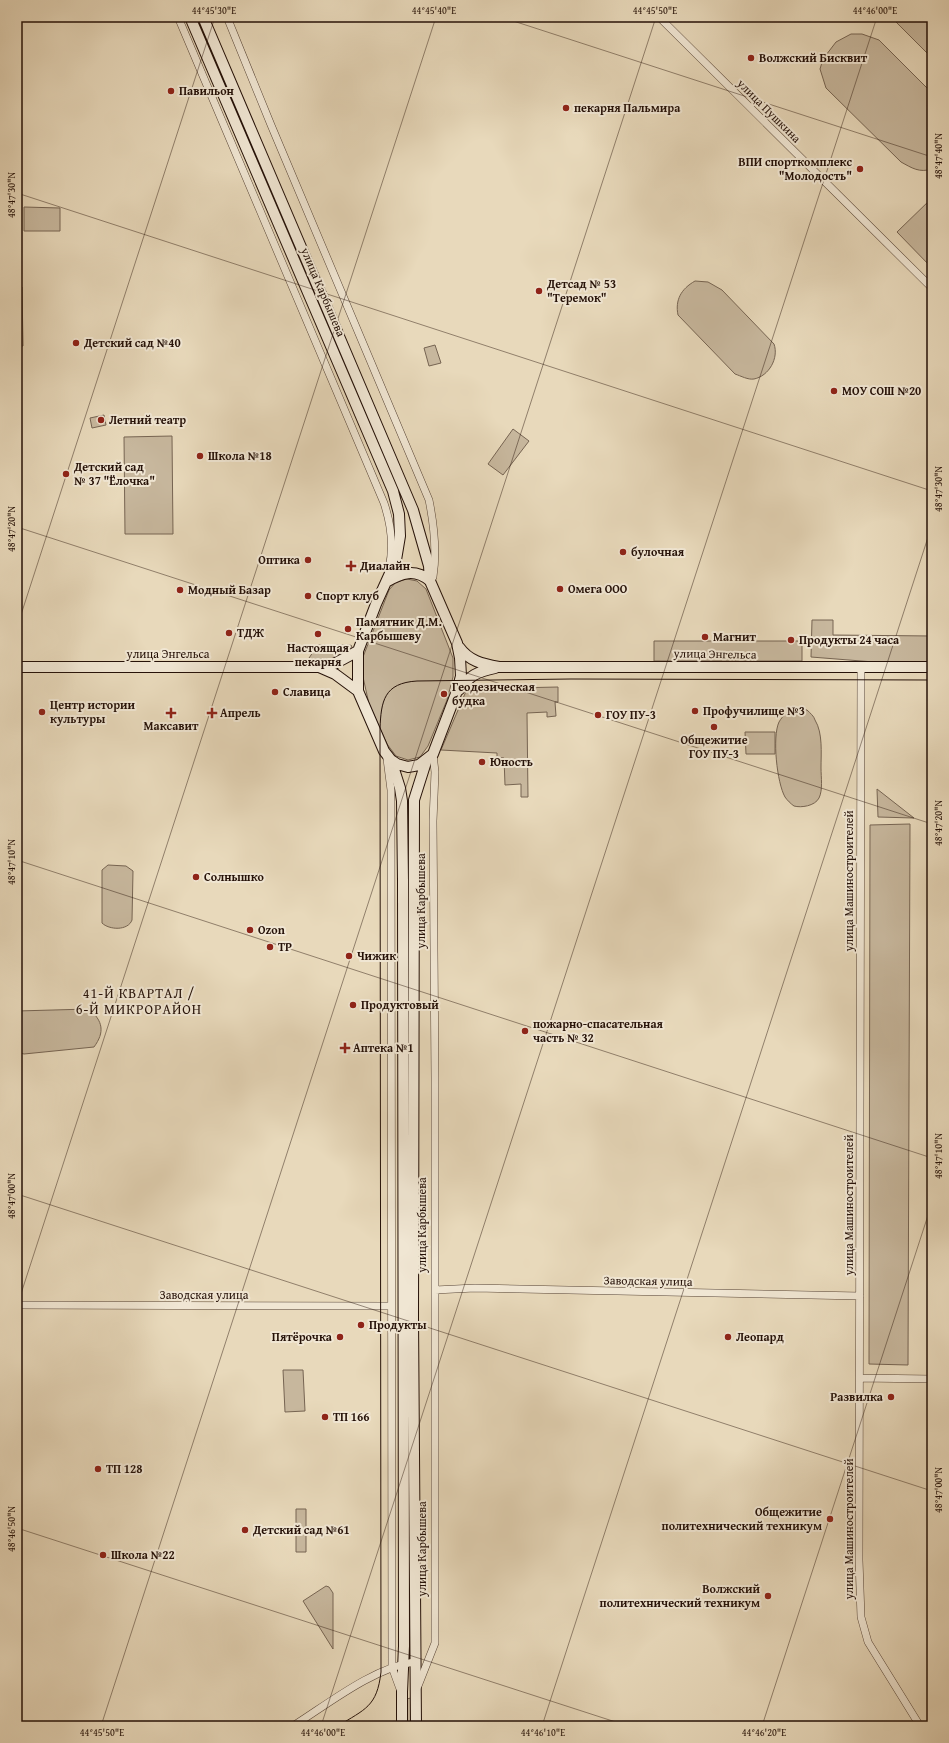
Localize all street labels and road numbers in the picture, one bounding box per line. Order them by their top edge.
street label: улица Пушкина [733,74,805,147]
street label: улица Карбышева [297,244,350,339]
street label: улица Энгельса [672,644,757,663]
street label: улица Энгельса [126,645,210,662]
street label: улица Машиностроителей [840,810,857,953]
street label: улица Карбышева [412,853,429,950]
street label: улица Машиностроителей [840,1134,857,1277]
street label: улица Карбышева [413,1177,430,1274]
street label: Заводская улица [603,1271,693,1290]
street label: Заводская улица [160,1286,249,1303]
street label: улица Машиностроителей [840,1458,857,1601]
street label: улица Карбышева [413,1501,430,1598]

